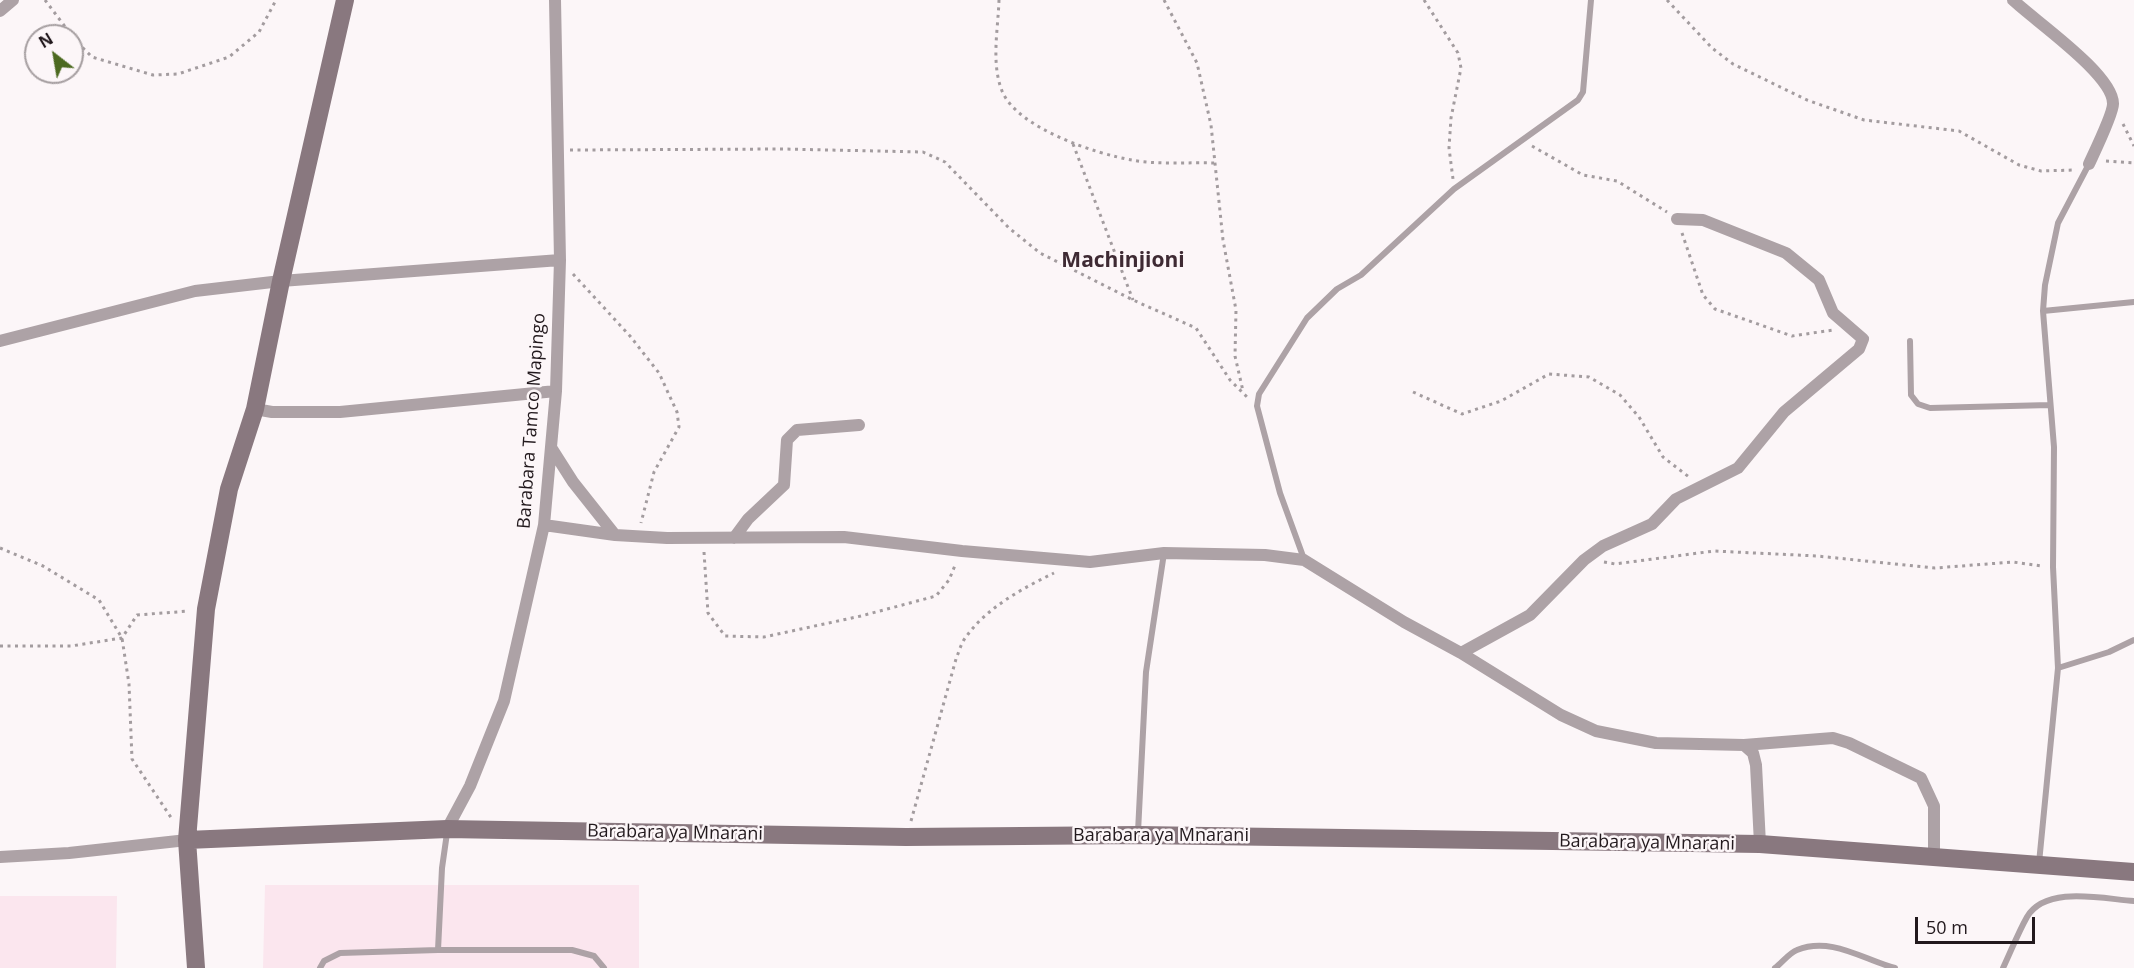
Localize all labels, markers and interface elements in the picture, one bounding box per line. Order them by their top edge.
north arrow [24,24,84,84]
text: N [35,28,57,53]
district label: Machinjioni [1061,248,1185,274]
street label: Barabara Tamco Mapingo [514,312,550,530]
street label: Barabara ya Mnarani [587,821,763,845]
street label: Barabara ya Mnarani [1073,825,1249,847]
street label: Barabara ya Mnarani [1559,831,1735,855]
scale bar [1918,905,2038,943]
text: 50 m [1926,915,1968,939]

